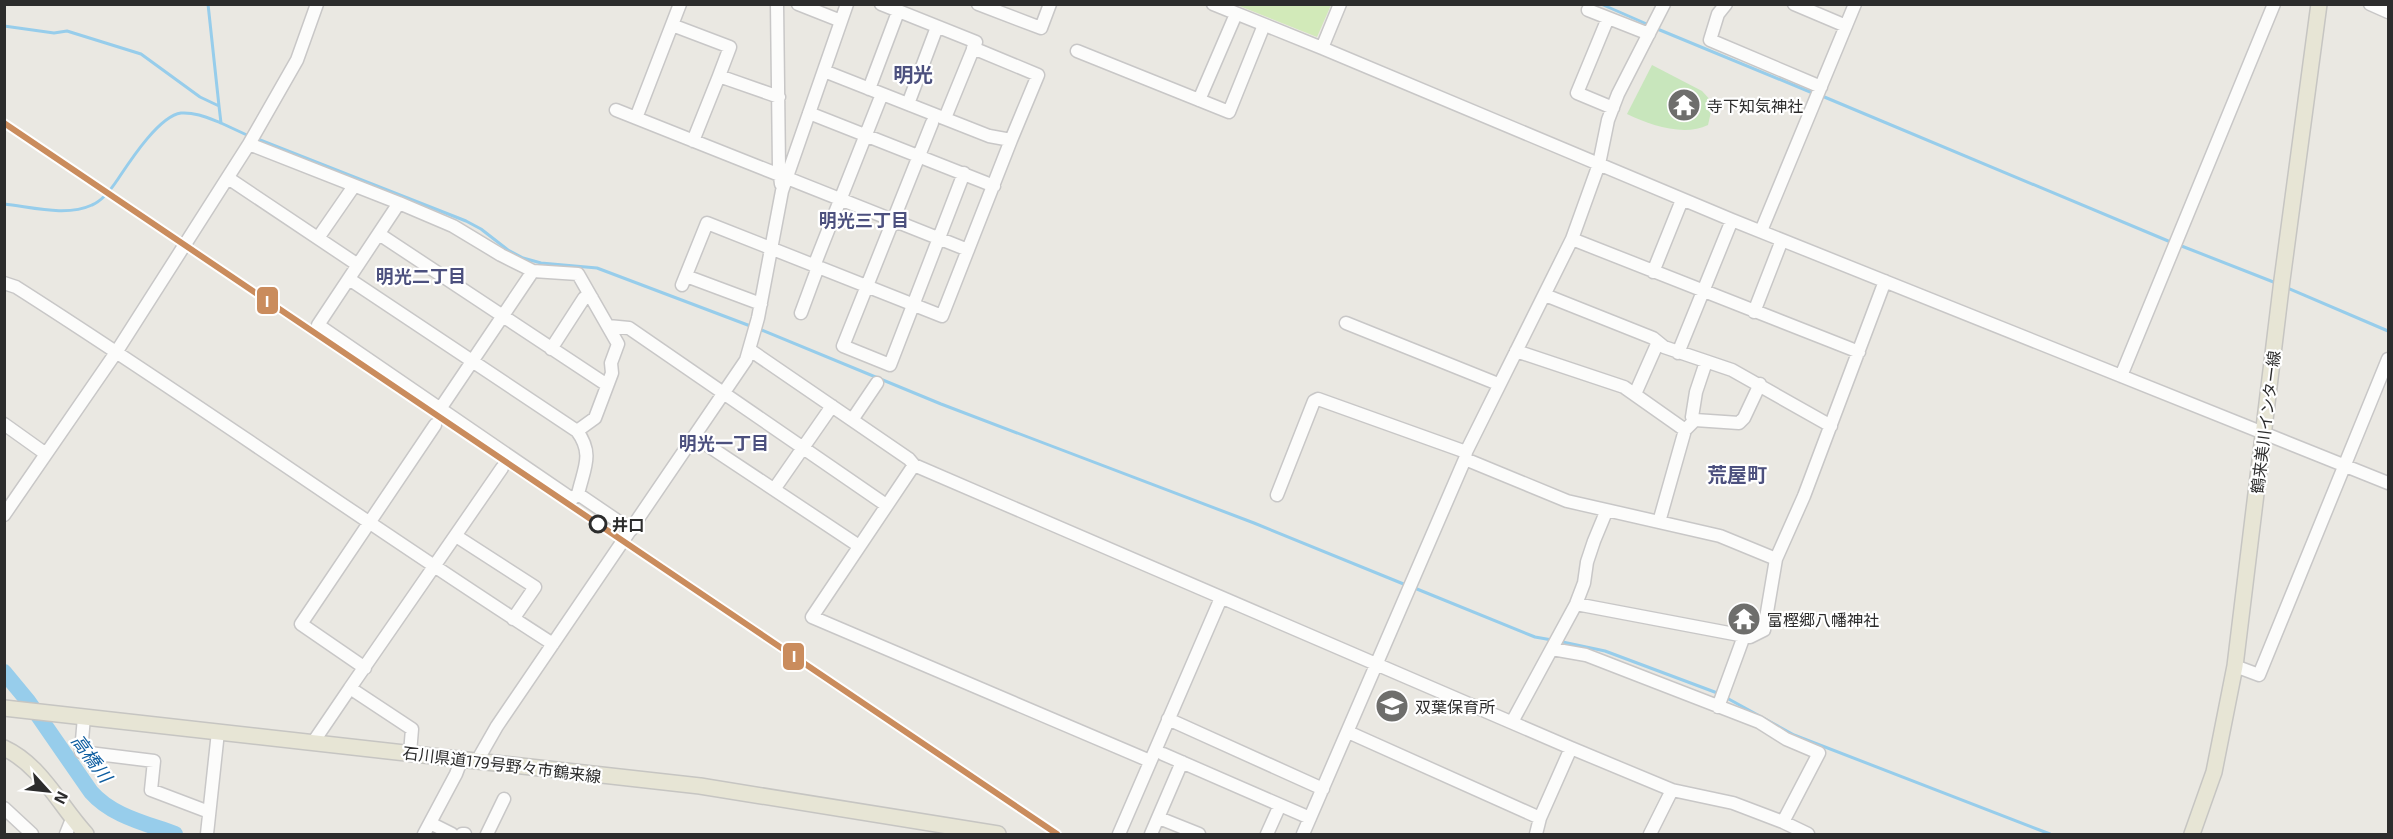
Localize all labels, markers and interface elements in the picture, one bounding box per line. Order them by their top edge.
district label: 明光 [893,62,933,86]
temple icon: 寺下知気神社 [1666,87,1702,123]
place label: 寺下知気神社 [1707,96,1803,115]
district label: 明光三丁目 [819,209,909,231]
district label: 明光二丁目 [376,265,466,287]
line badge: I [256,286,279,315]
text: I [265,291,269,310]
street label: 鶴来美川インター線 [2247,349,2283,495]
district label: 明光一丁目 [679,432,769,454]
district label: 荒屋町 [1707,462,1767,486]
marker: 井口 [589,515,607,533]
place label: 井口 [612,515,644,534]
temple icon: 富樫郷八幡神社 [1726,601,1762,637]
place label: 富樫郷八幡神社 [1767,610,1879,629]
line badge: I [782,642,805,671]
text: I [792,646,796,665]
school or university icon: 双葉保育所 [1374,688,1410,724]
place label: 双葉保育所 [1415,697,1495,716]
water label: 高橋川 [67,730,118,788]
street label: 石川県道179号野々市鶴来線 [402,742,602,786]
north arrow [18,761,78,821]
text: N [51,789,73,808]

